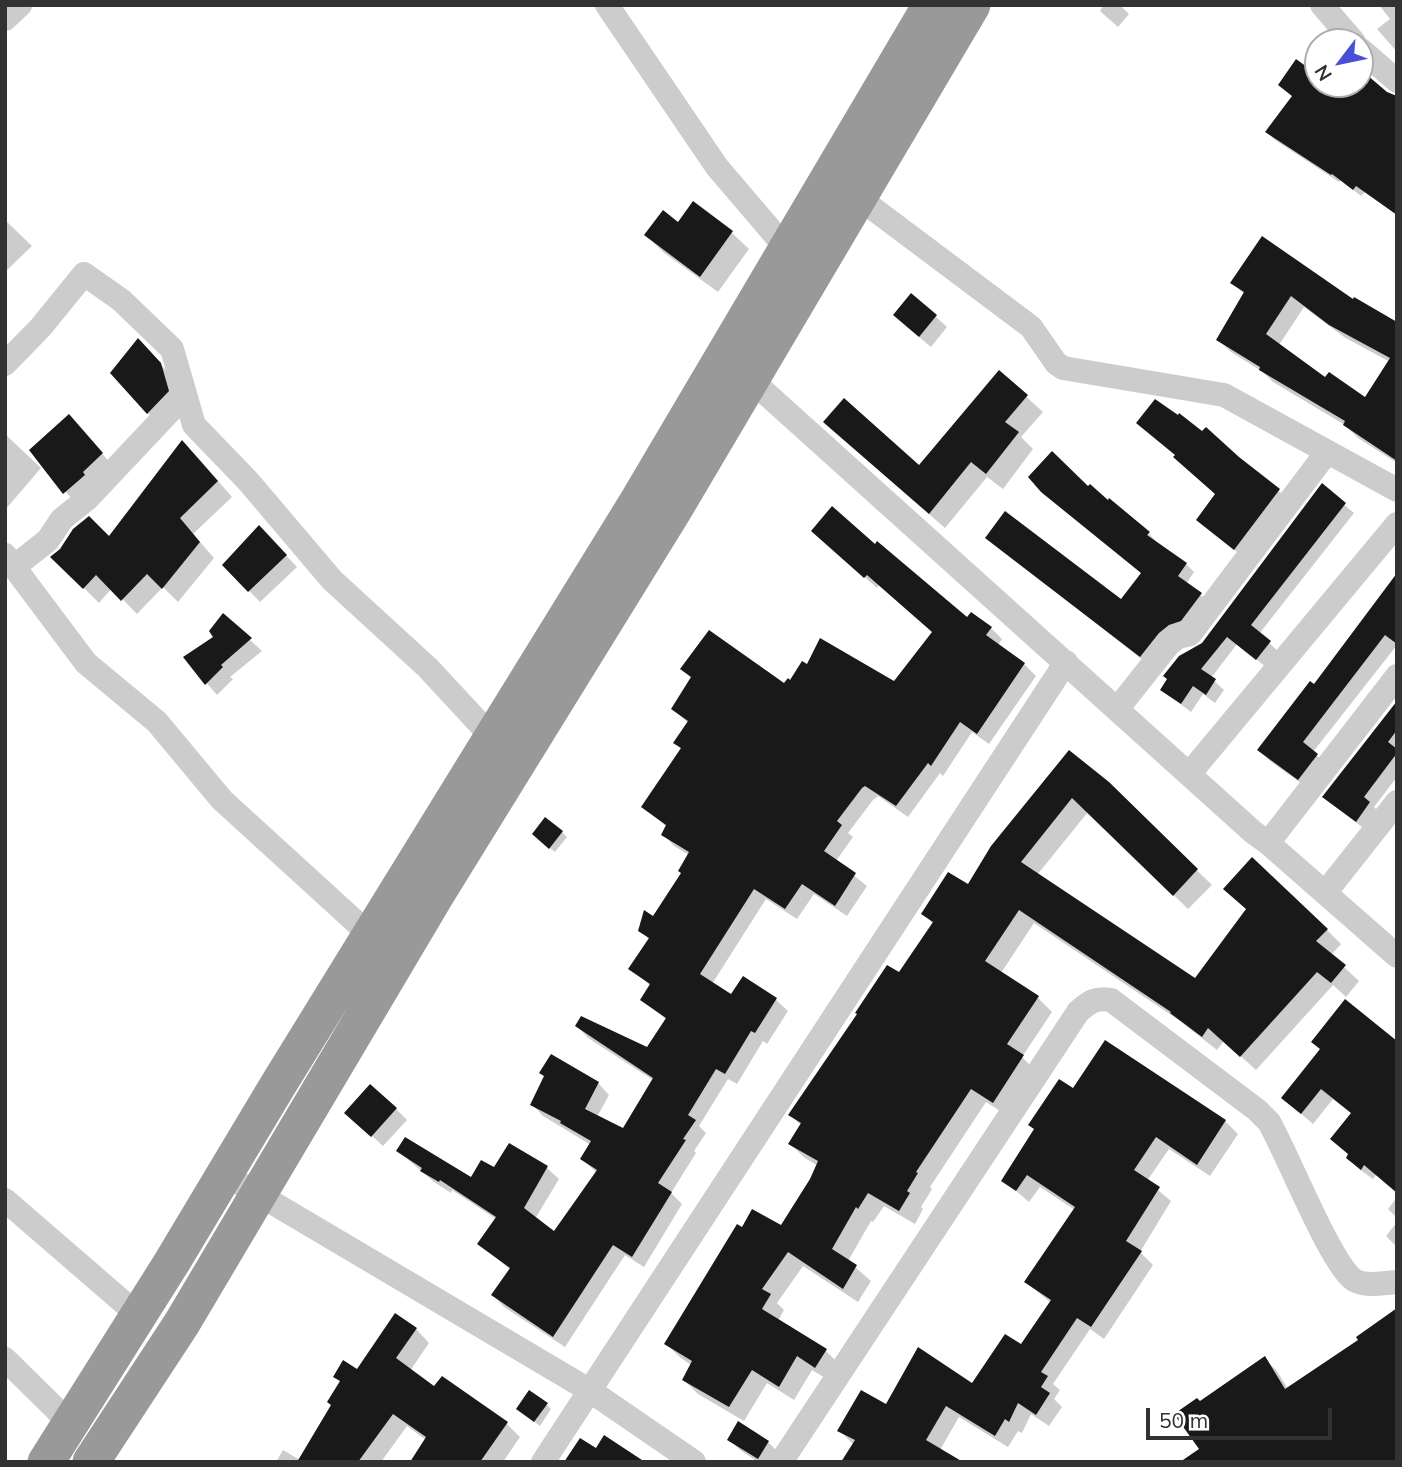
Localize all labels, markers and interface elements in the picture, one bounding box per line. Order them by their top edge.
north arrow [1304,28,1374,98]
text: N [1309,61,1337,86]
scale bar [1150,1394,1336,1438]
text: 50 m [1159,1407,1208,1433]

